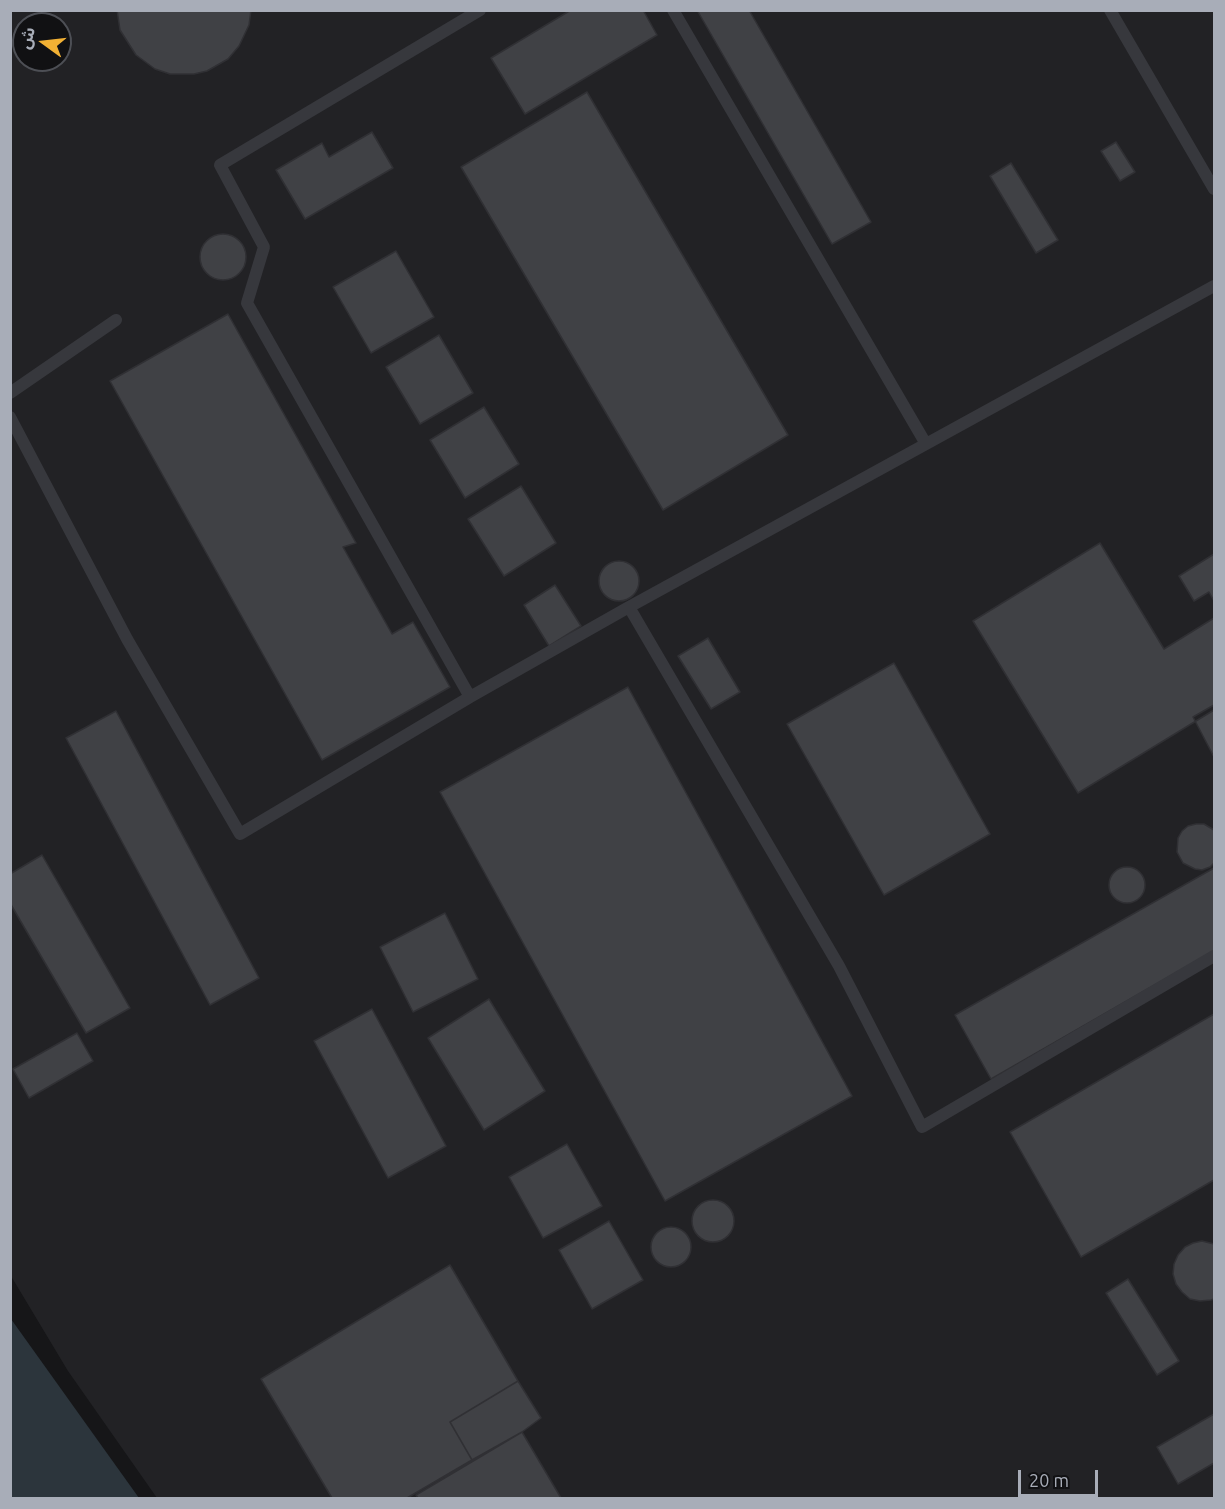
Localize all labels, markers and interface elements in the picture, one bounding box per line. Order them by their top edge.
north arrow [12,12,72,72]
text: ش [15,25,38,51]
scale bar [1021,1458,1100,1496]
text: 20 m [1029,1470,1069,1490]

